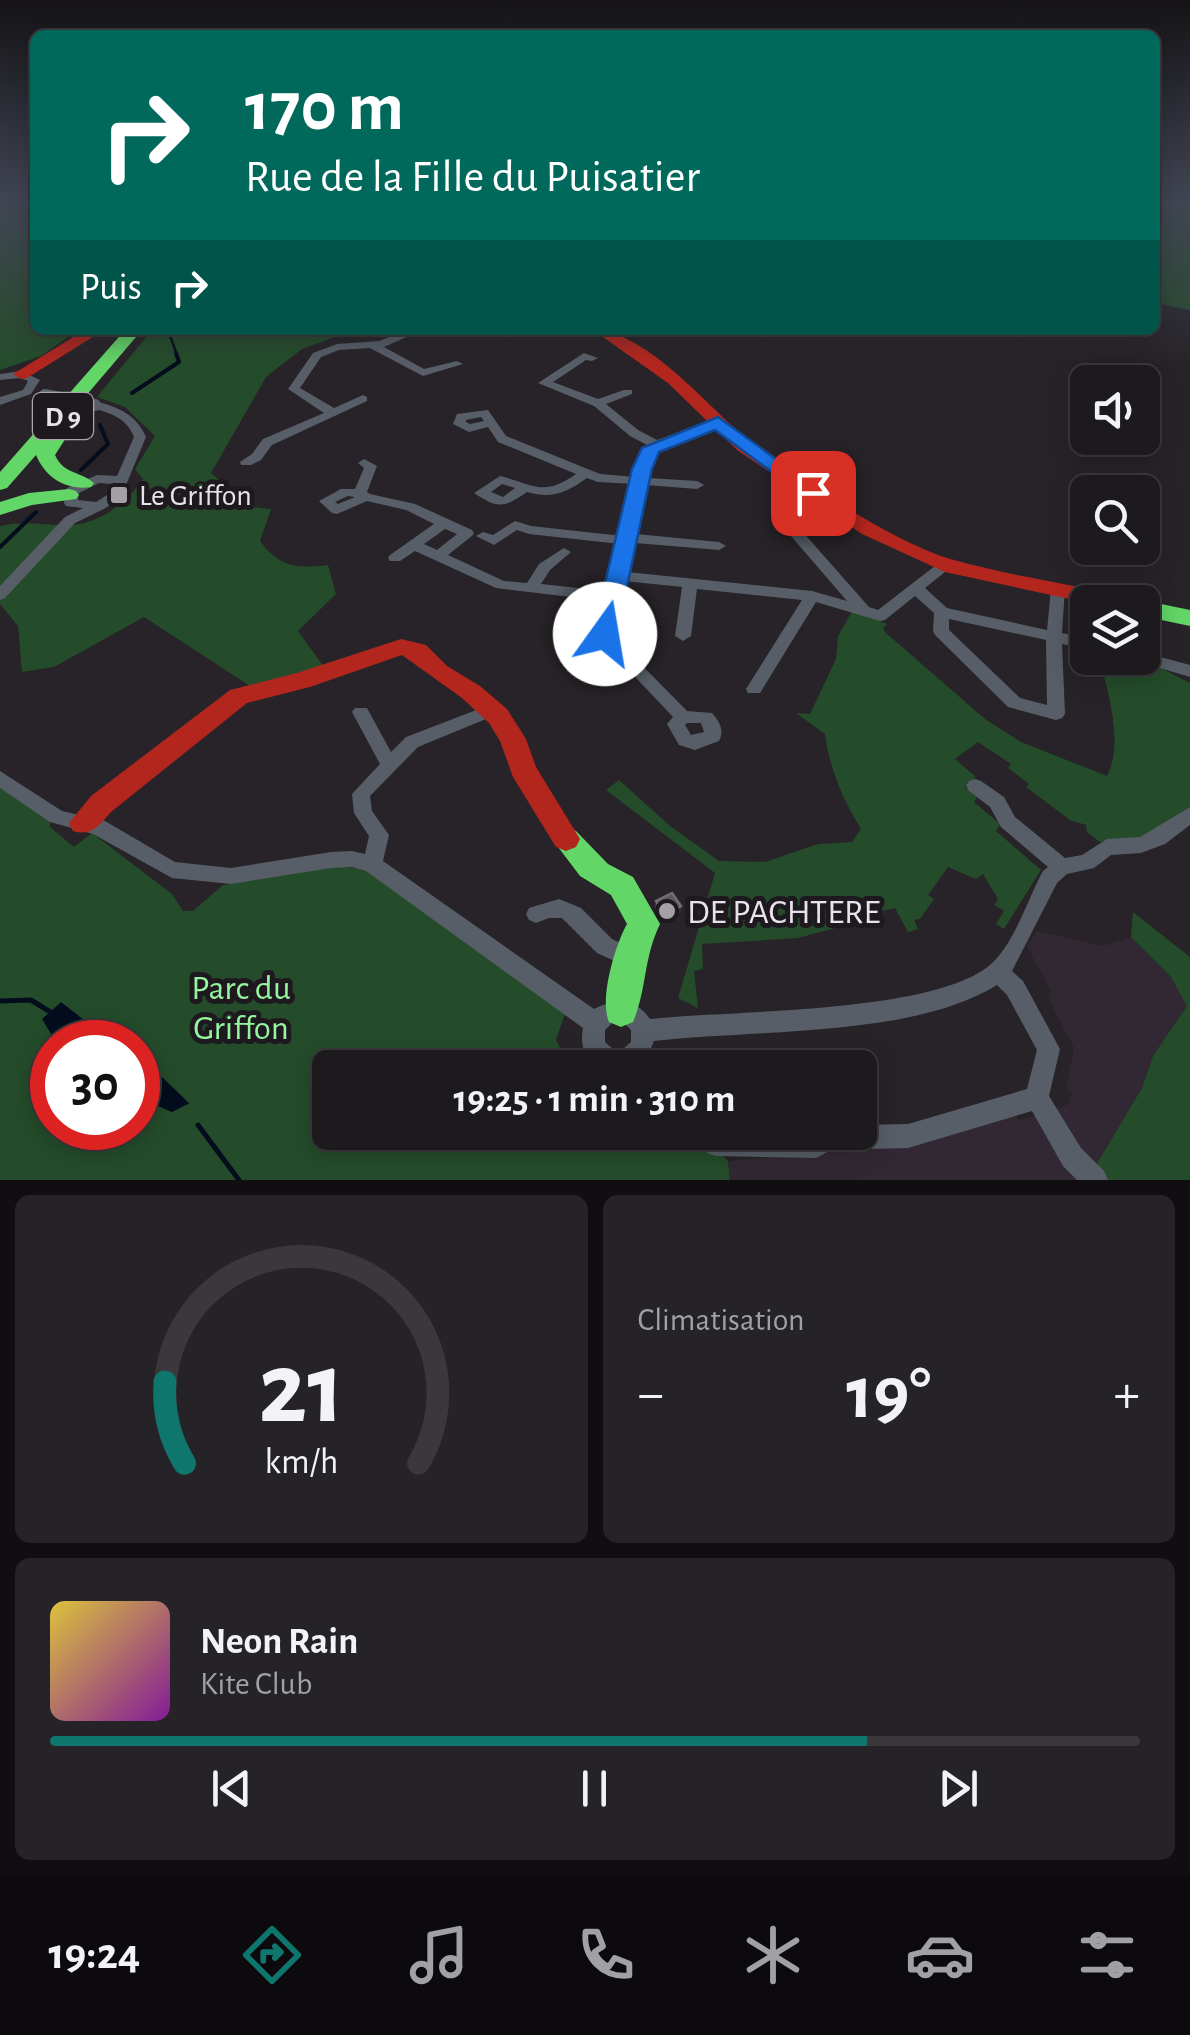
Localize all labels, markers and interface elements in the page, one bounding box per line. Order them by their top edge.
icon: right [80,70,210,200]
text: 170 m [245,73,404,143]
text: Rue de la Fille du Puisatier [245,155,700,200]
icon: right [162,260,217,315]
text: Puis [80,269,142,307]
map controls [1070,365,1160,675]
button: sound [1070,365,1160,455]
road number: D 9 [33,393,93,439]
pin [771,451,856,536]
icon: arrive [786,466,841,521]
button: search [1070,475,1160,565]
place label: Le Griffon [139,481,252,511]
marker: Le Griffon [108,484,130,506]
position arrow [553,582,657,686]
button: layers [1070,585,1160,675]
place label: DE PACHTERE [687,895,881,930]
marker: DE PACHTERE [656,900,678,922]
park label: Parc du Griffon [191,971,291,1046]
speed limit sign: 30 [30,1020,160,1150]
text: 19:25 · 1 min · 310 m [454,1081,735,1119]
text: Climatisation [638,1304,805,1336]
text: 21 [258,1338,344,1442]
text: 19° [846,1357,931,1432]
text: − [638,1367,664,1422]
text: + [1114,1367,1140,1422]
text: km/h [264,1444,338,1480]
text: Neon Rain [200,1623,358,1661]
text: Kite Club [200,1668,312,1700]
icon: previous [204,1761,259,1816]
icon: pause [567,1761,622,1816]
icon: next [931,1761,986,1816]
icon: directions [237,1920,307,1990]
icon: music [404,1920,474,1990]
icon: phone [571,1920,641,1990]
icon: climate [738,1920,808,1990]
icon: car [905,1920,975,1990]
icon: filters [1072,1920,1142,1990]
text: 19:24 [48,1932,141,1977]

